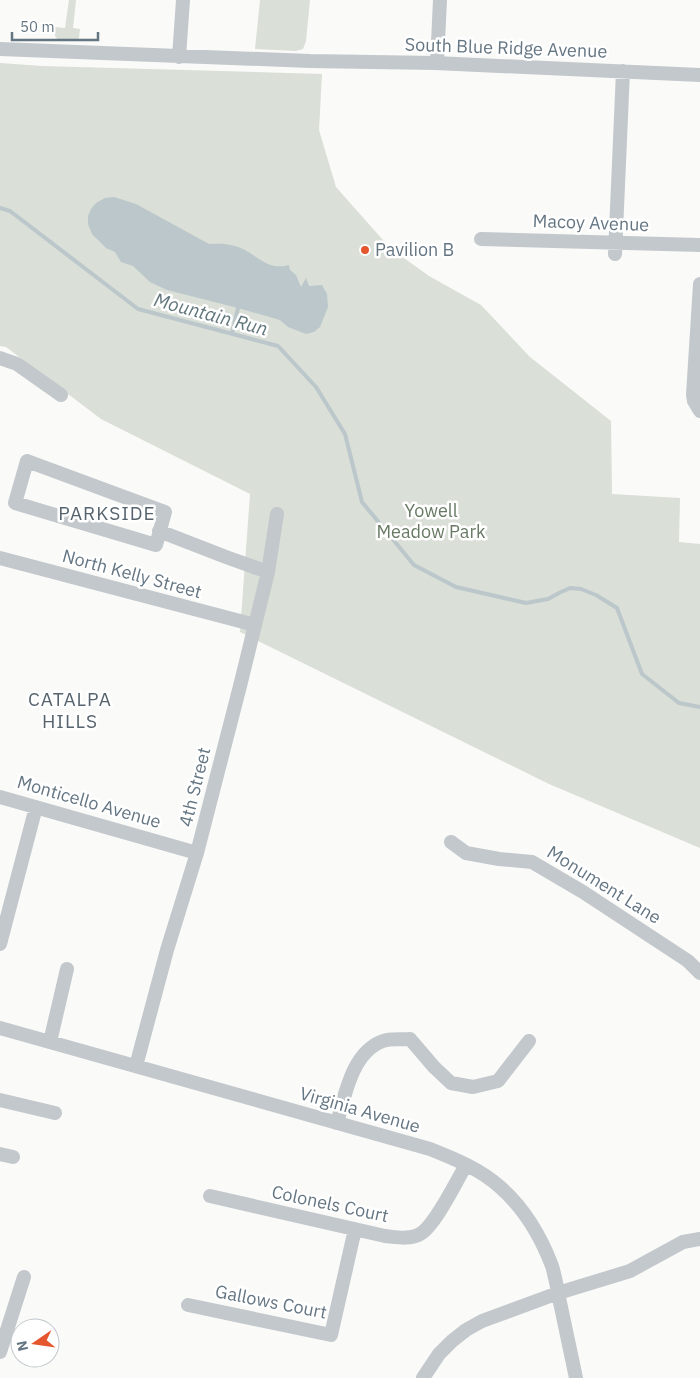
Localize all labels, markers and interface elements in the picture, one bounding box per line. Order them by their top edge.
scale bar [12,10,99,42]
text: 50 m [20,17,55,36]
street label: South Blue Ridge Avenue [404,32,608,63]
street label: Macoy Avenue [532,209,650,236]
place label: Pavilion B [375,238,454,261]
marker: Pavilion B [359,244,371,256]
water label: Mountain Run [151,287,271,341]
park label: Yowell Meadow Park [376,499,486,543]
district label: PARKSIDE [58,501,156,525]
street label: North Kelly Street [60,544,204,603]
district label: CATALPA HILLS [28,687,112,733]
street label: 4th Street [174,745,215,829]
street label: Monticello Avenue [14,770,164,833]
street label: Monument Lane [543,840,666,929]
street label: Virginia Avenue [297,1081,423,1138]
street label: Colonels Court [270,1180,391,1227]
street label: Gallows Court [213,1279,329,1324]
north arrow [10,1318,60,1368]
text: N [12,1339,32,1353]

